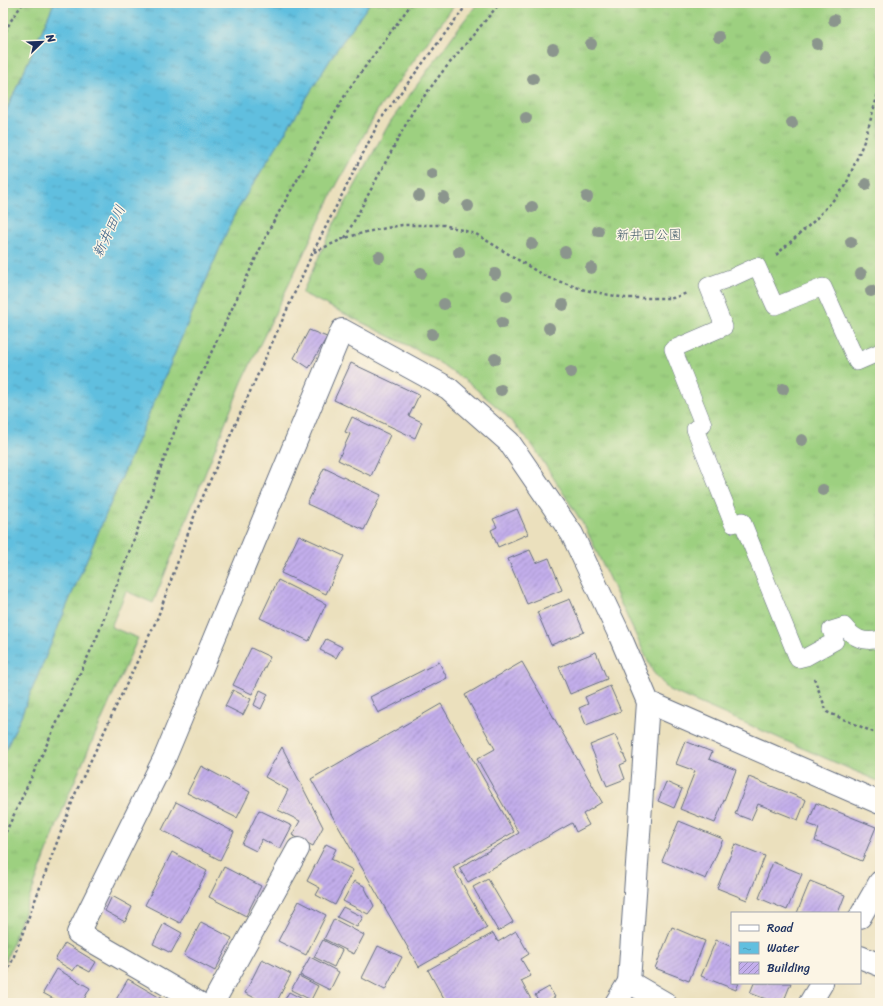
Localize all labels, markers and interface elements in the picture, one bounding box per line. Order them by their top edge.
north arrow [22,22,62,62]
text: N [40,30,61,46]
water label: 新井田川 [85,200,133,262]
park label: 新井田公園 [616,223,682,246]
legend [731,912,861,984]
text: Road [767,917,794,939]
text: Water [767,937,800,959]
text: Building [767,957,810,979]

